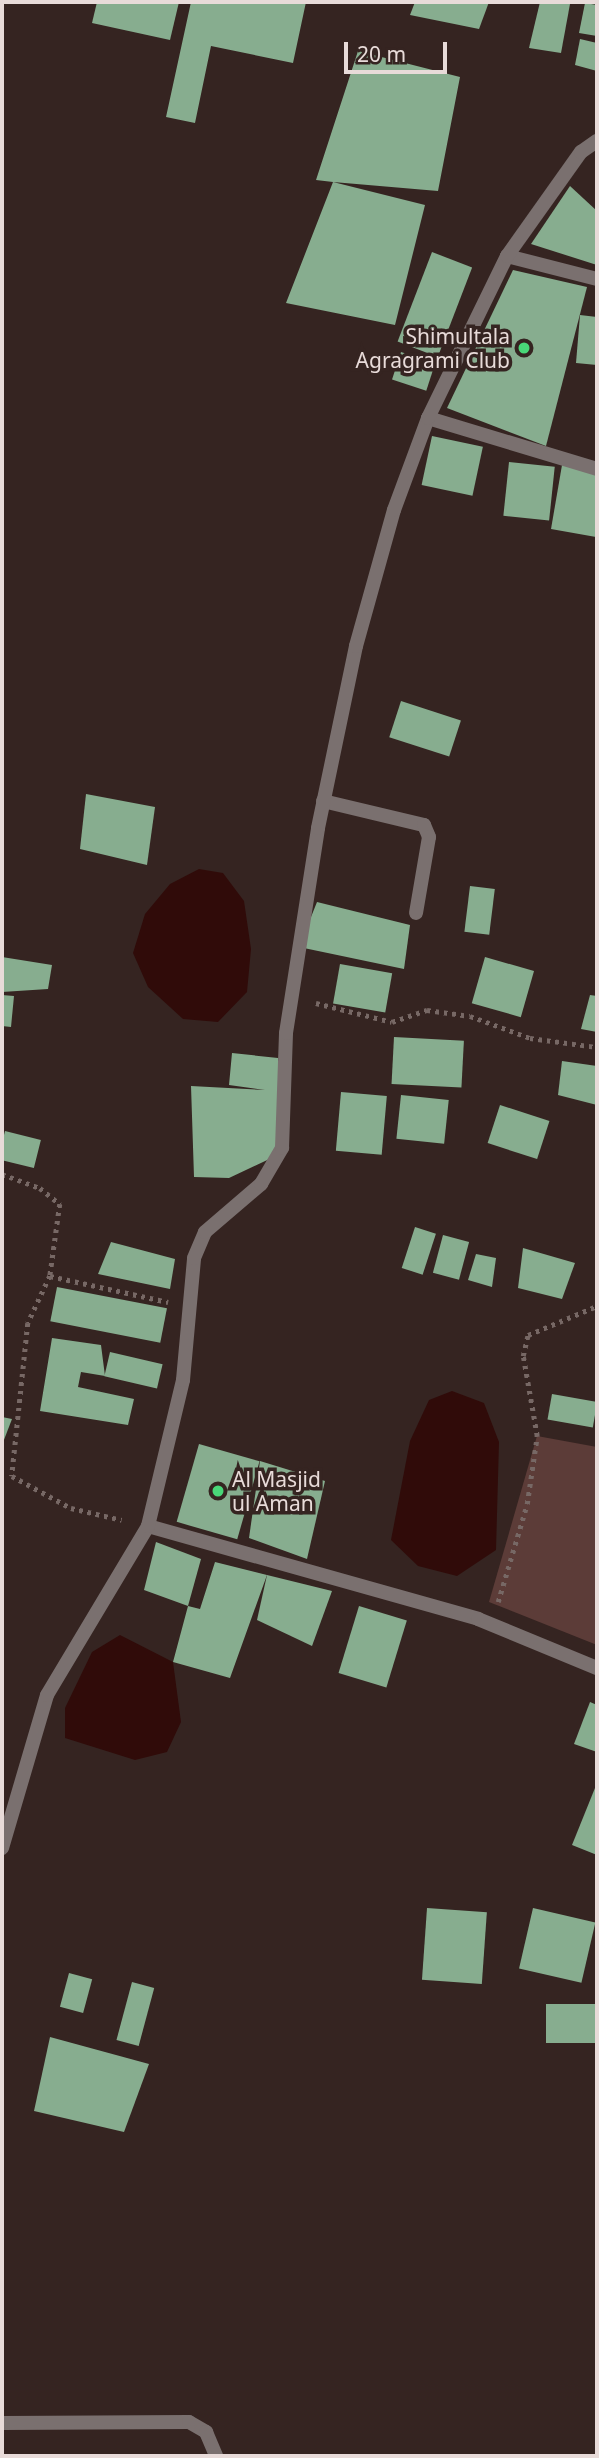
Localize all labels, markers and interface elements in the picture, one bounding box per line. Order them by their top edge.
scale bar [347,28,450,72]
text: 20 m [357,40,406,68]
place label: Shimultala Agragrami Club [356,323,510,373]
marker: Shimultala Agragrami Club [516,340,532,356]
place label: Al Masjid ul Aman [232,1466,321,1516]
marker: Al Masjid ul Aman [210,1483,226,1499]

